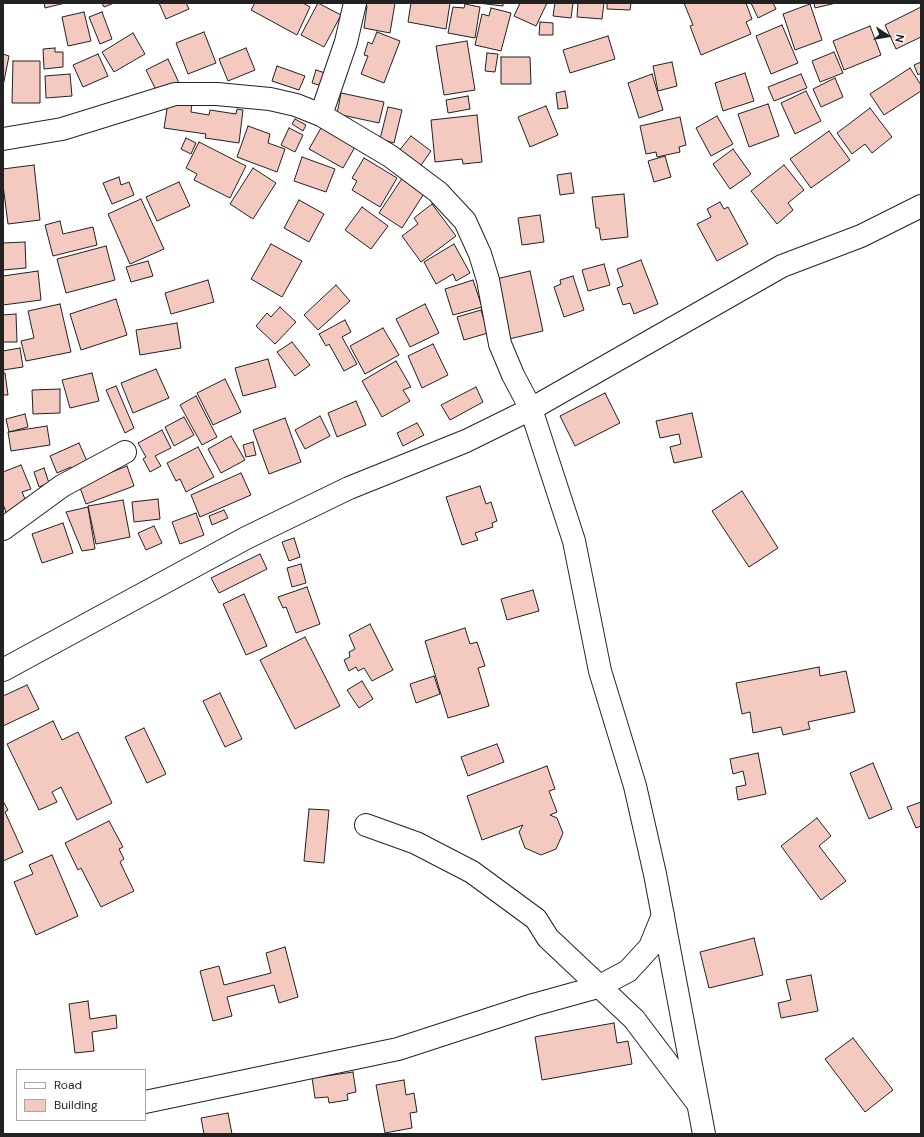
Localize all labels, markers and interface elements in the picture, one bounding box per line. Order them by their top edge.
north arrow [868,16,908,56]
text: N [892,33,907,44]
legend [16,1069,146,1121]
text: Road [54,1077,82,1093]
text: Building [54,1097,98,1113]

